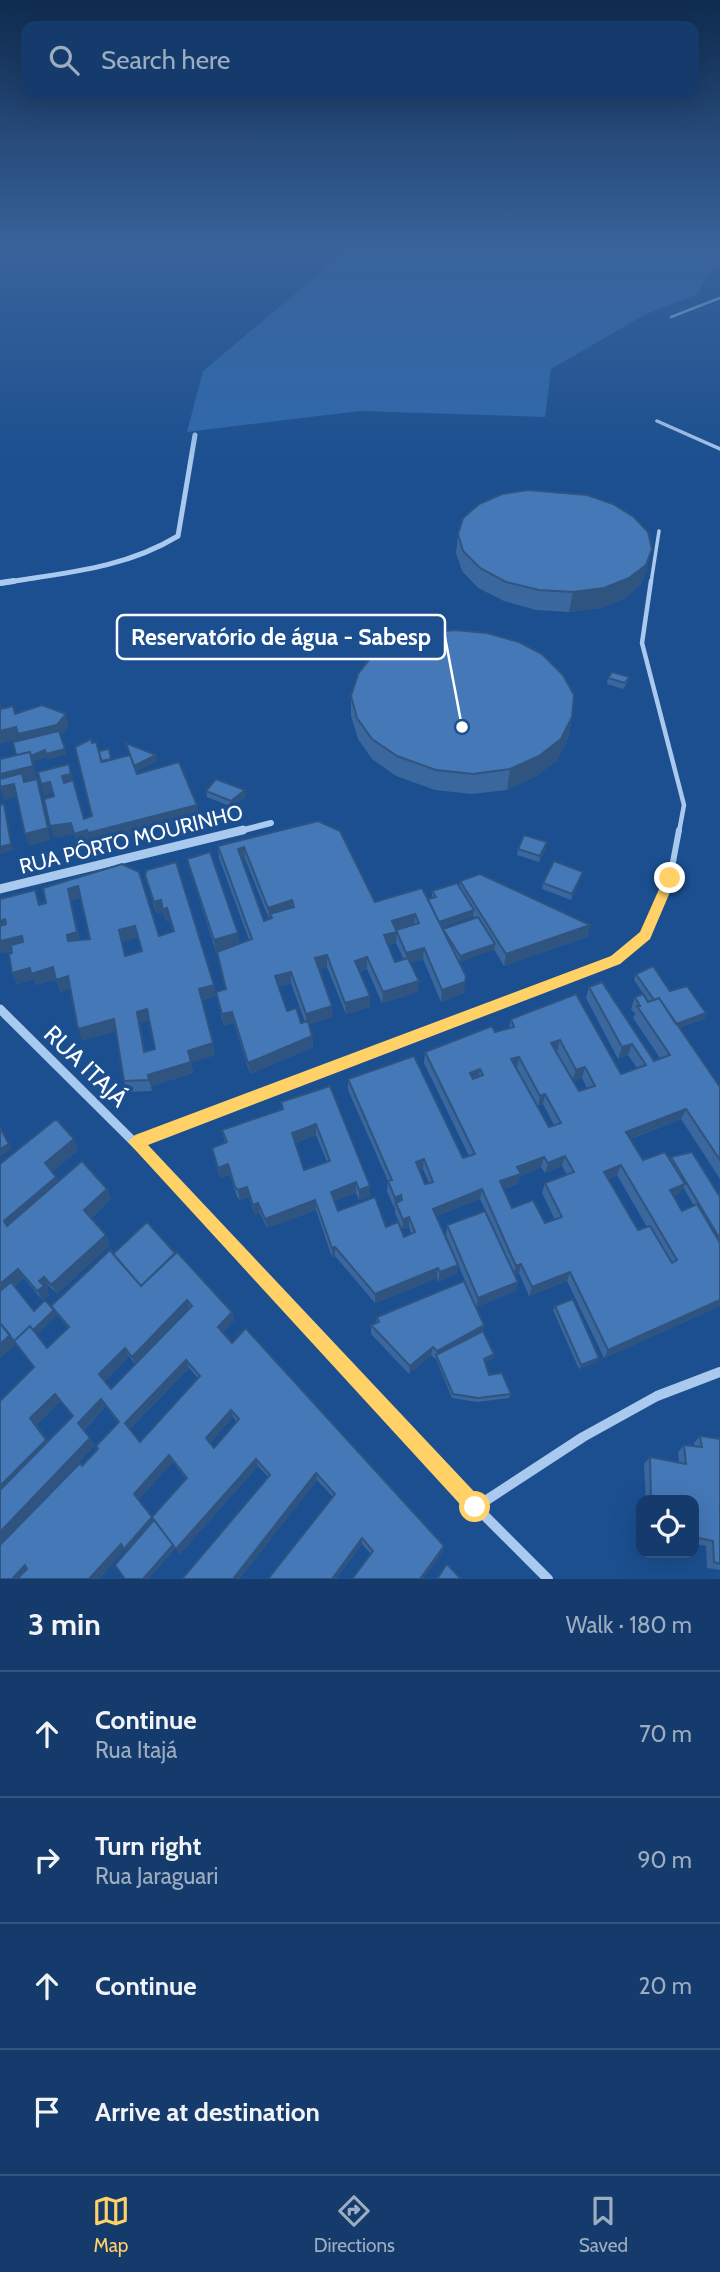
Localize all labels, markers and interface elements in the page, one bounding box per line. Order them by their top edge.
search box [21,21,699,98]
icon: search [45,41,83,79]
text: Search here [101,44,230,76]
callout: Reservatório de água - Sabesp [117,615,445,659]
text: Reservatório de água - Sabesp [131,623,431,651]
street label: RUA PÔRTO MOURINHO [17,799,245,879]
route end [654,862,685,893]
street label: RUA ITAJÁ [38,1019,134,1113]
route start [459,1491,490,1522]
map controls [636,1495,699,1558]
button: locate [636,1495,699,1558]
text: 3 min [28,1606,101,1643]
text: Walk · 180 m [566,1611,692,1639]
text: Continue [95,1704,197,1736]
icon: ahead [28,1715,66,1753]
text: 70 m [639,1720,692,1748]
text: Rua Itajá [95,1736,177,1764]
text: Turn right [95,1830,201,1862]
icon: right [28,1841,66,1879]
text: 90 m [638,1846,692,1874]
text: Rua Jaraguari [95,1862,218,1890]
icon: ahead [28,1967,66,2005]
text: Continue [95,1970,197,2002]
text: 20 m [639,1972,692,2000]
icon: arrive [28,2093,66,2131]
text: Arrive at destination [95,2096,320,2128]
tab: Map [92,2192,130,2257]
tab: Directions [314,2192,395,2257]
tab: Saved [579,2192,628,2257]

